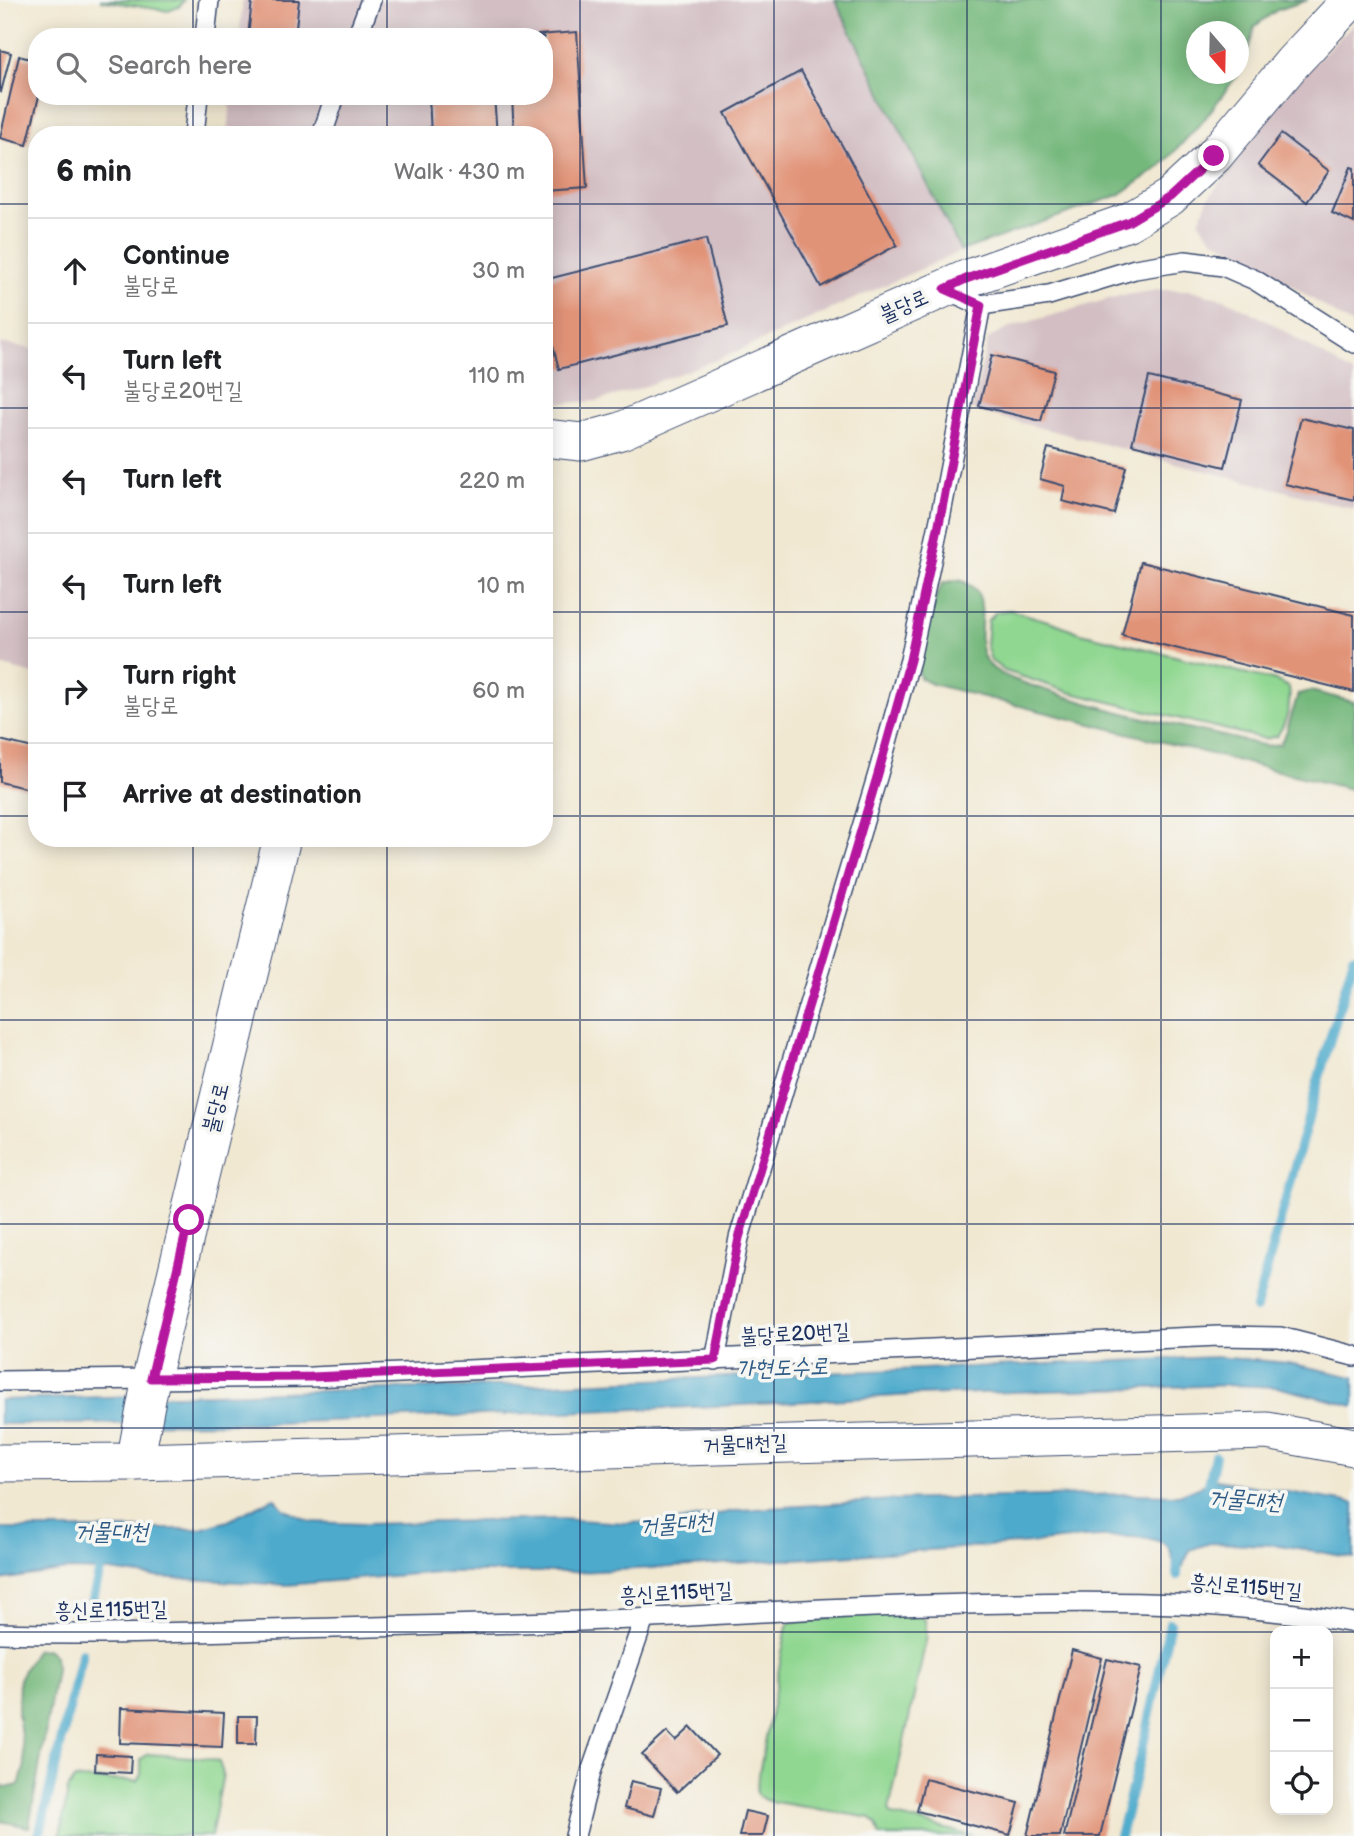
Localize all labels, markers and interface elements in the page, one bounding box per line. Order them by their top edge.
north arrow [1186,21,1249,84]
search box [28,28,553,105]
icon: search [52,48,90,86]
text: Search here [108,51,252,82]
route end [1198,140,1229,171]
text: 6 min [56,154,132,190]
text: Walk · 430 m [394,158,525,186]
text: Continue [123,241,230,272]
icon: ahead [56,252,94,290]
text: 30 m [472,257,525,285]
text: 불당로 [123,272,179,300]
street label: 불당로 [876,284,932,328]
text: Turn left [123,346,222,377]
icon: left [56,357,94,395]
text: 110 m [468,362,525,390]
text: 불당로20번길 [123,377,243,405]
icon: left [56,462,94,500]
text: Turn left [123,465,222,496]
text: 220 m [459,467,525,495]
icon: left [56,567,94,605]
text: Turn left [123,570,222,601]
text: 10 m [477,572,525,600]
text: Turn right [123,661,236,692]
icon: right [56,672,94,710]
text: 60 m [472,677,525,705]
text: 불당로 [123,692,179,720]
icon: arrive [56,777,94,815]
text: Arrive at destination [123,780,362,811]
street label: 불당로 [198,1080,234,1136]
route start [173,1204,204,1235]
street label: 불당로20번길 [740,1319,850,1349]
water label: 가현도수로 [735,1352,829,1384]
street label: 거물대천길 [702,1430,788,1458]
water label: 거물대천 [1207,1483,1285,1517]
water label: 거물대천 [638,1507,716,1541]
water label: 거물대천 [74,1518,151,1546]
street label: 흥신로115번길 [1189,1570,1303,1604]
street label: 흥신로115번길 [619,1578,733,1608]
street label: 흥신로115번길 [54,1597,168,1623]
map controls [1270,1626,1333,1815]
button: + [1270,1626,1333,1689]
button: − [1270,1689,1333,1752]
button: locate [1270,1752,1333,1815]

